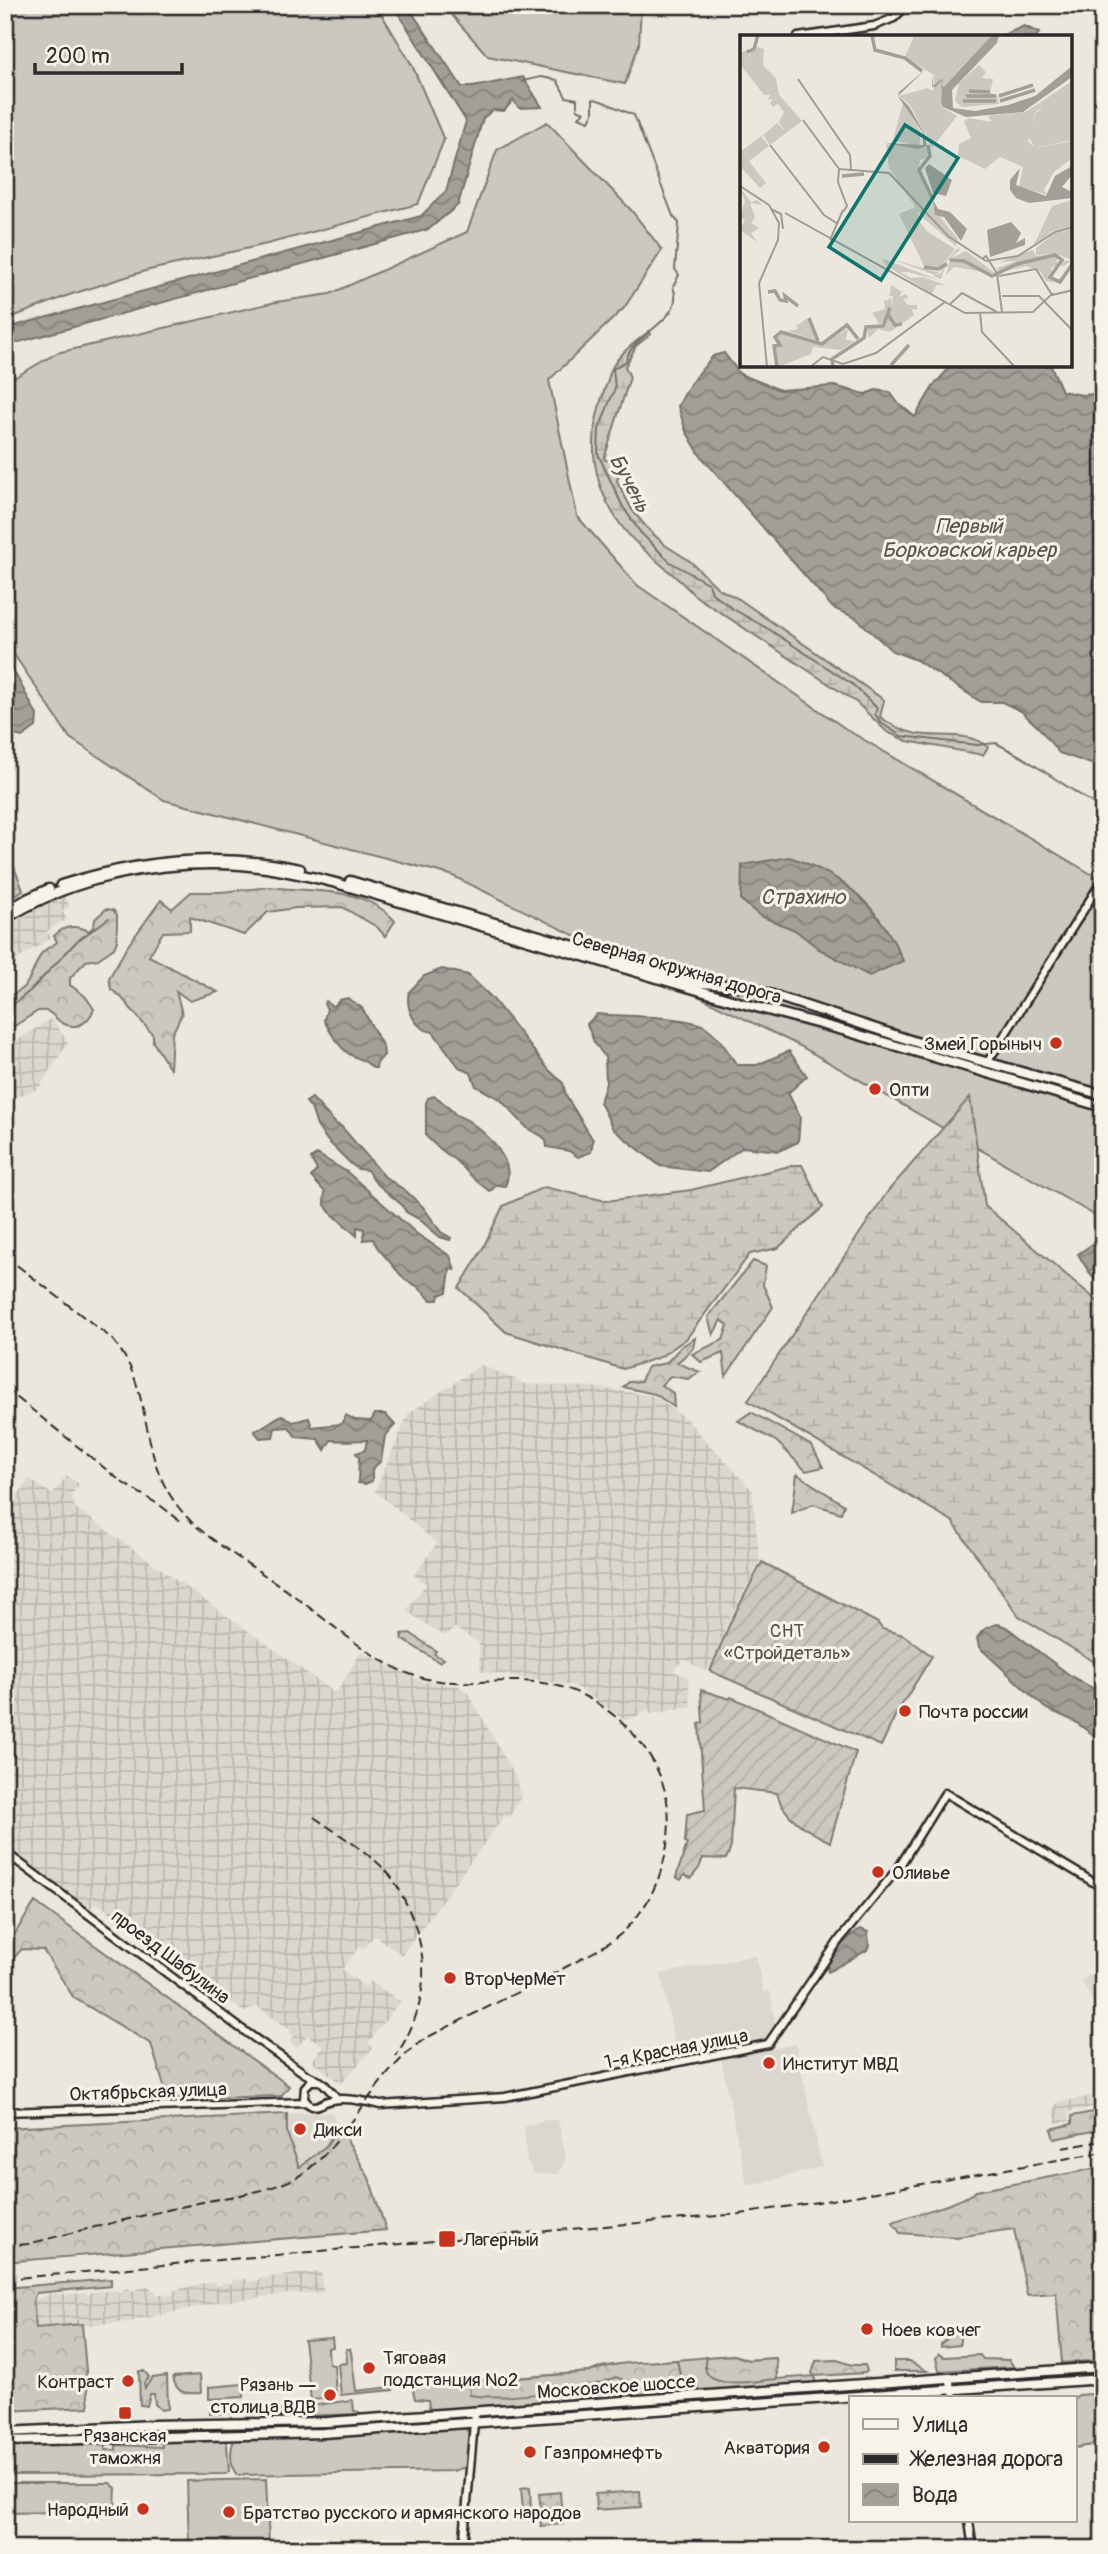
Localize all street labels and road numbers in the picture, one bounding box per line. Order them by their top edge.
street label: Северная окружная дорога [569,927,784,1009]
street label: проезд Шабулина [106,1904,235,2009]
street label: 1-я Красная улица [602,2023,750,2075]
street label: Октябрьская улица [69,2077,227,2107]
street label: Московское шоссе [536,2369,697,2404]

